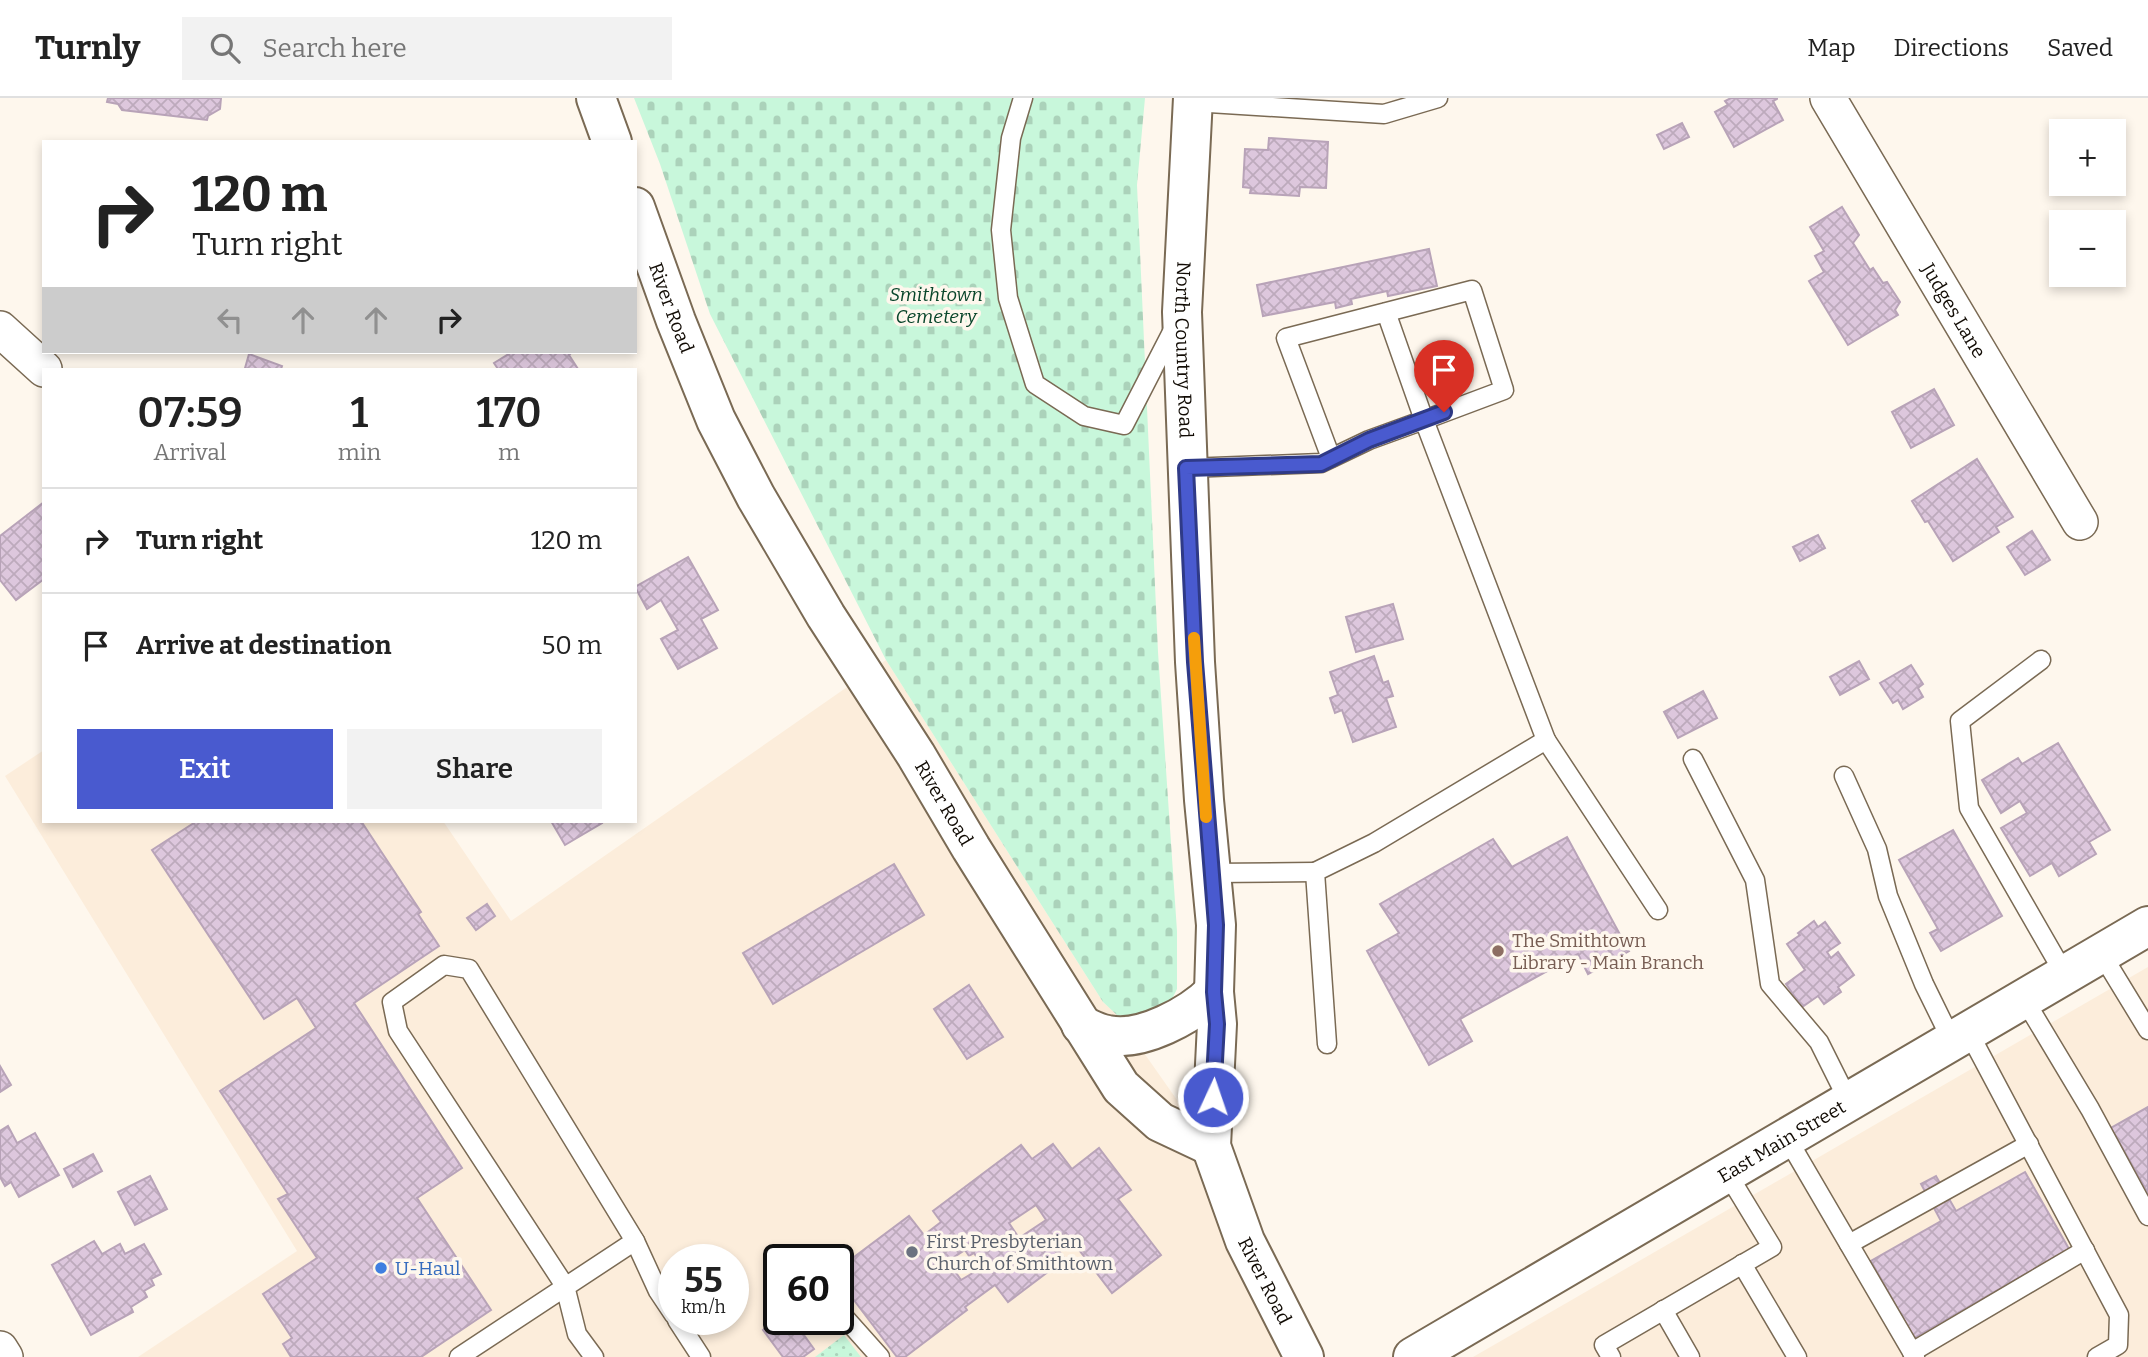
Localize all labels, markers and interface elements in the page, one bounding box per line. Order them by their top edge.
search box [182,17,672,80]
text: Turnly [35,28,140,68]
icon: search [206,29,244,67]
text: Search here [262,33,407,64]
text: Map [1807,34,1856,62]
text: Directions [1894,34,2009,62]
text: Saved [2047,34,2113,62]
map controls [2049,119,2126,287]
button: + [2049,119,2126,196]
text: 120 m [192,165,327,224]
icon: right [77,168,168,259]
button: − [2049,210,2126,287]
text: Turn right [192,225,343,263]
street label: Judges Lane [1916,258,1991,362]
street label: River Road [644,259,699,356]
street label: North Country Road [1170,261,1198,439]
park label: Smithtown Cemetery [889,283,983,328]
icon: left [211,301,249,339]
icon: ahead [284,301,322,339]
icon: ahead [357,301,395,339]
icon: right [430,301,468,339]
pin [1414,340,1474,412]
icon: arrive [1425,351,1463,389]
text: 07:59 [137,388,243,438]
text: 1 [351,388,368,438]
text: 170 [476,388,542,438]
text: Arrival [153,438,226,466]
text: min [338,438,381,466]
text: m [498,438,520,466]
icon: right [77,522,115,560]
text: Turn right [136,525,263,556]
text: 120 m [531,525,602,556]
icon: arrive [77,627,115,665]
text: Arrive at destination [136,630,391,661]
text: 50 m [541,630,602,661]
button: Exit [77,729,333,809]
button: Share [347,729,602,809]
street label: River Road [910,757,978,850]
place label: The Smithtown Library - Main Branch [1512,929,1704,974]
marker: The Smithtown Library - Main Branch [1490,943,1506,959]
position arrow [1176,1060,1250,1134]
street label: East Main Street [1714,1095,1850,1188]
place label: First Presbyterian Church of Smithtown [926,1230,1113,1275]
street label: River Road [1233,1233,1296,1328]
speed limit sign: 60 [763,1244,854,1335]
marker: First Presbyterian Church of Smithtown [904,1244,920,1260]
place label: U-Haul [395,1257,460,1280]
text: 55 [684,1259,723,1301]
marker: U-Haul [373,1260,389,1276]
text: km/h [681,1296,726,1318]

